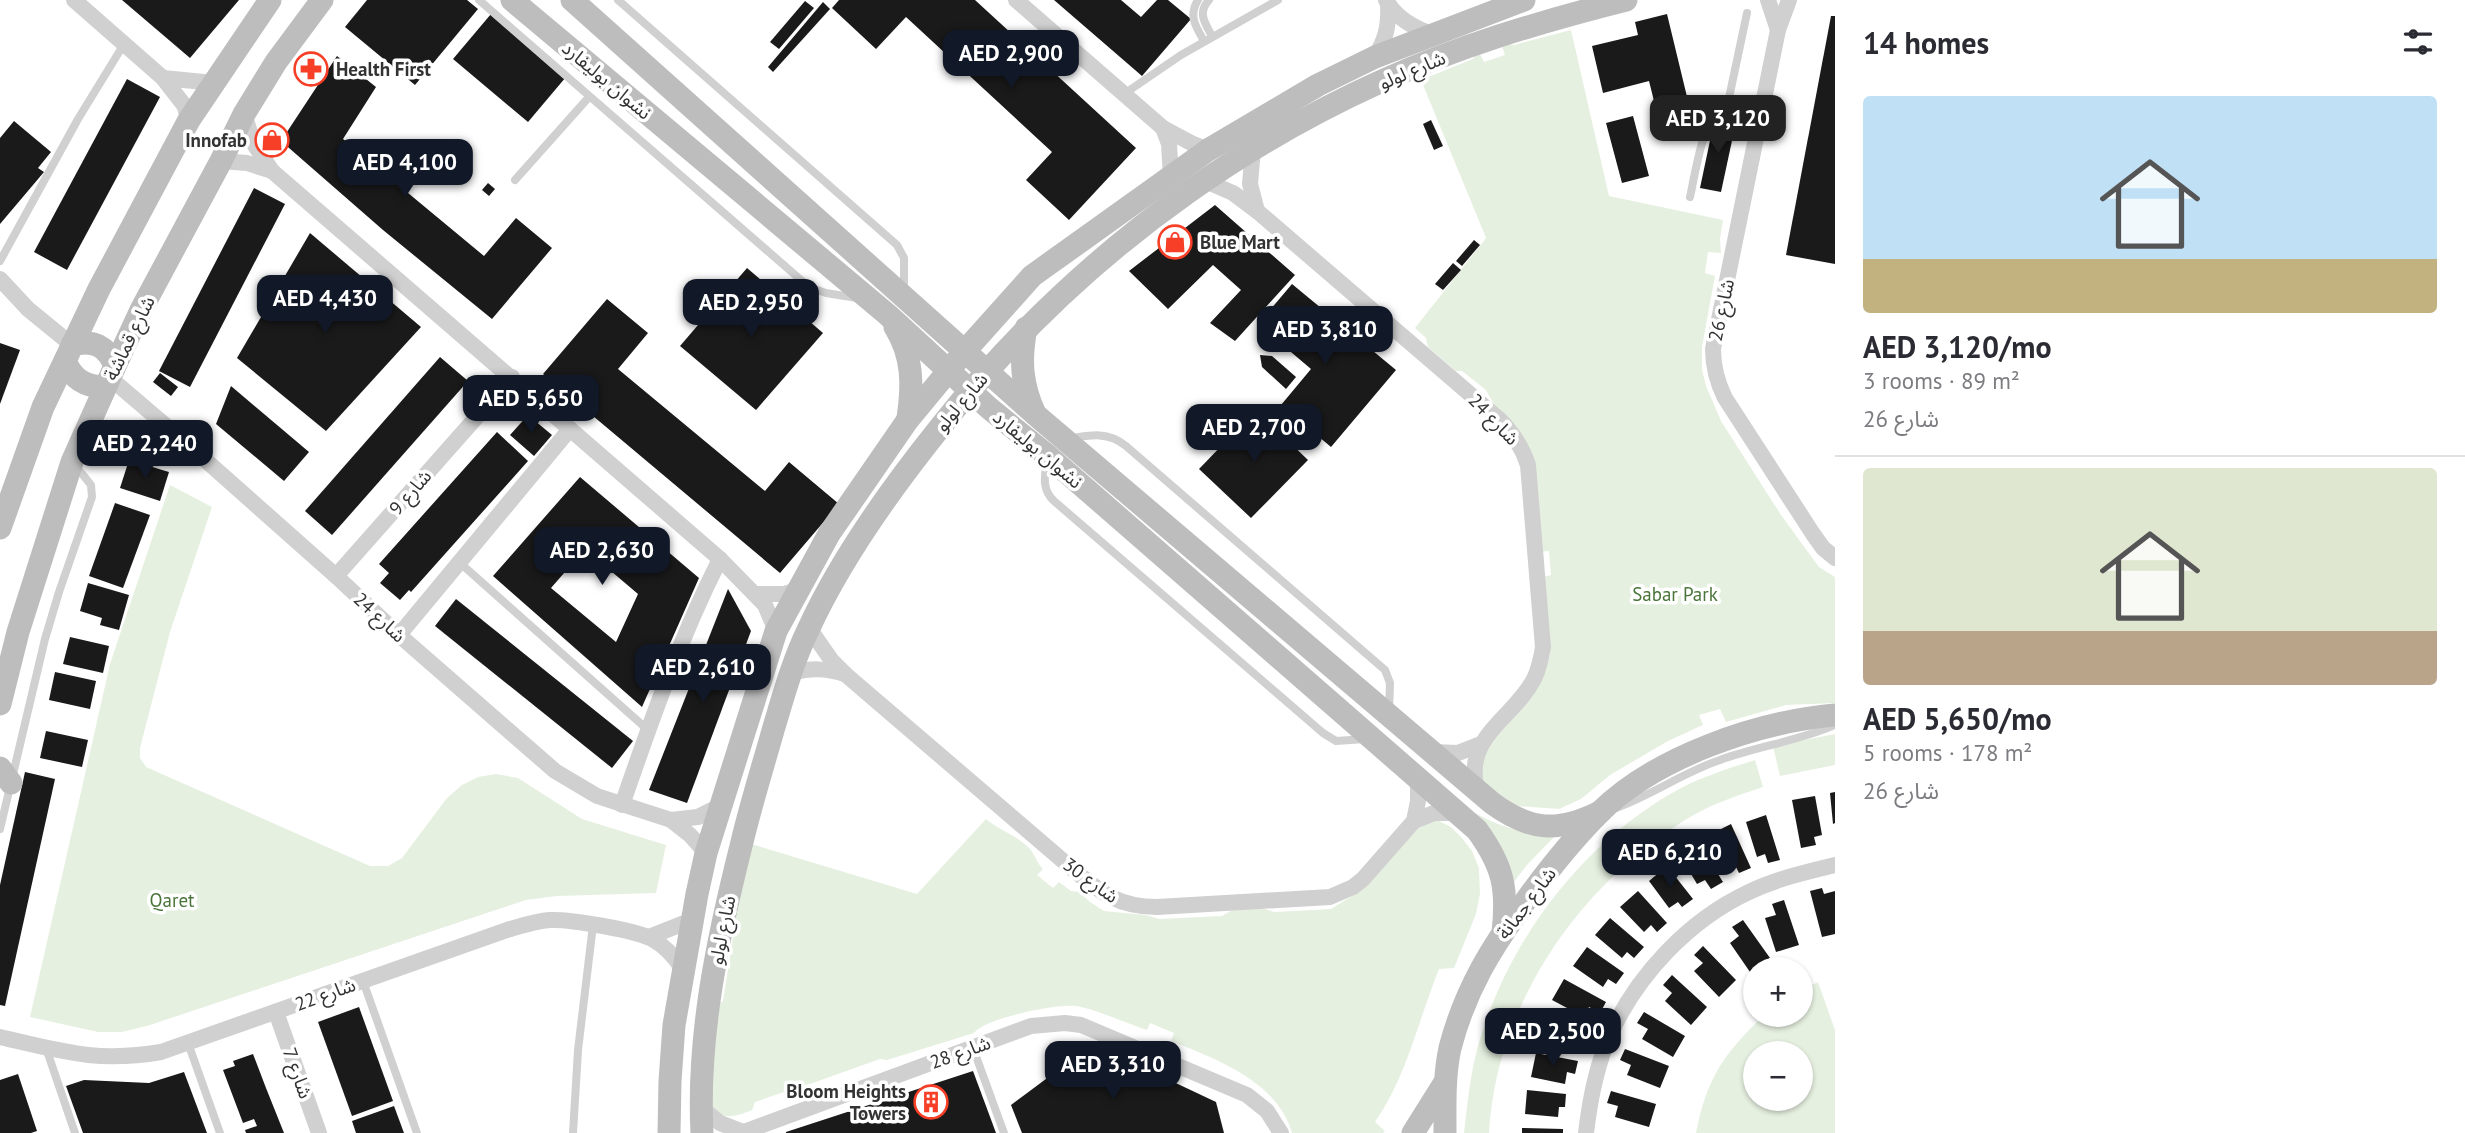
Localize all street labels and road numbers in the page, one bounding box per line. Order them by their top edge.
street label: نشوان بوليفارد [557,36,657,124]
street label: شارع لولو [1375,45,1450,97]
street label: شارع 26 [1703,277,1741,344]
street label: شارع قماشة [98,292,162,385]
street label: شارع لولو [929,368,994,438]
street label: شارع 24 [1462,388,1524,451]
street label: نشوان بوليفارد [988,405,1088,493]
street label: شارع 9 [384,464,438,521]
street label: شارع 24 [347,587,411,649]
street label: شارع 30 [1057,852,1123,910]
street label: شارع جمانة [1491,862,1563,945]
street label: شارع لولو [704,893,742,967]
street label: شارع 22 [291,972,359,1018]
street label: شارع 28 [926,1030,994,1076]
street label: شارع 7 [276,1044,318,1102]

